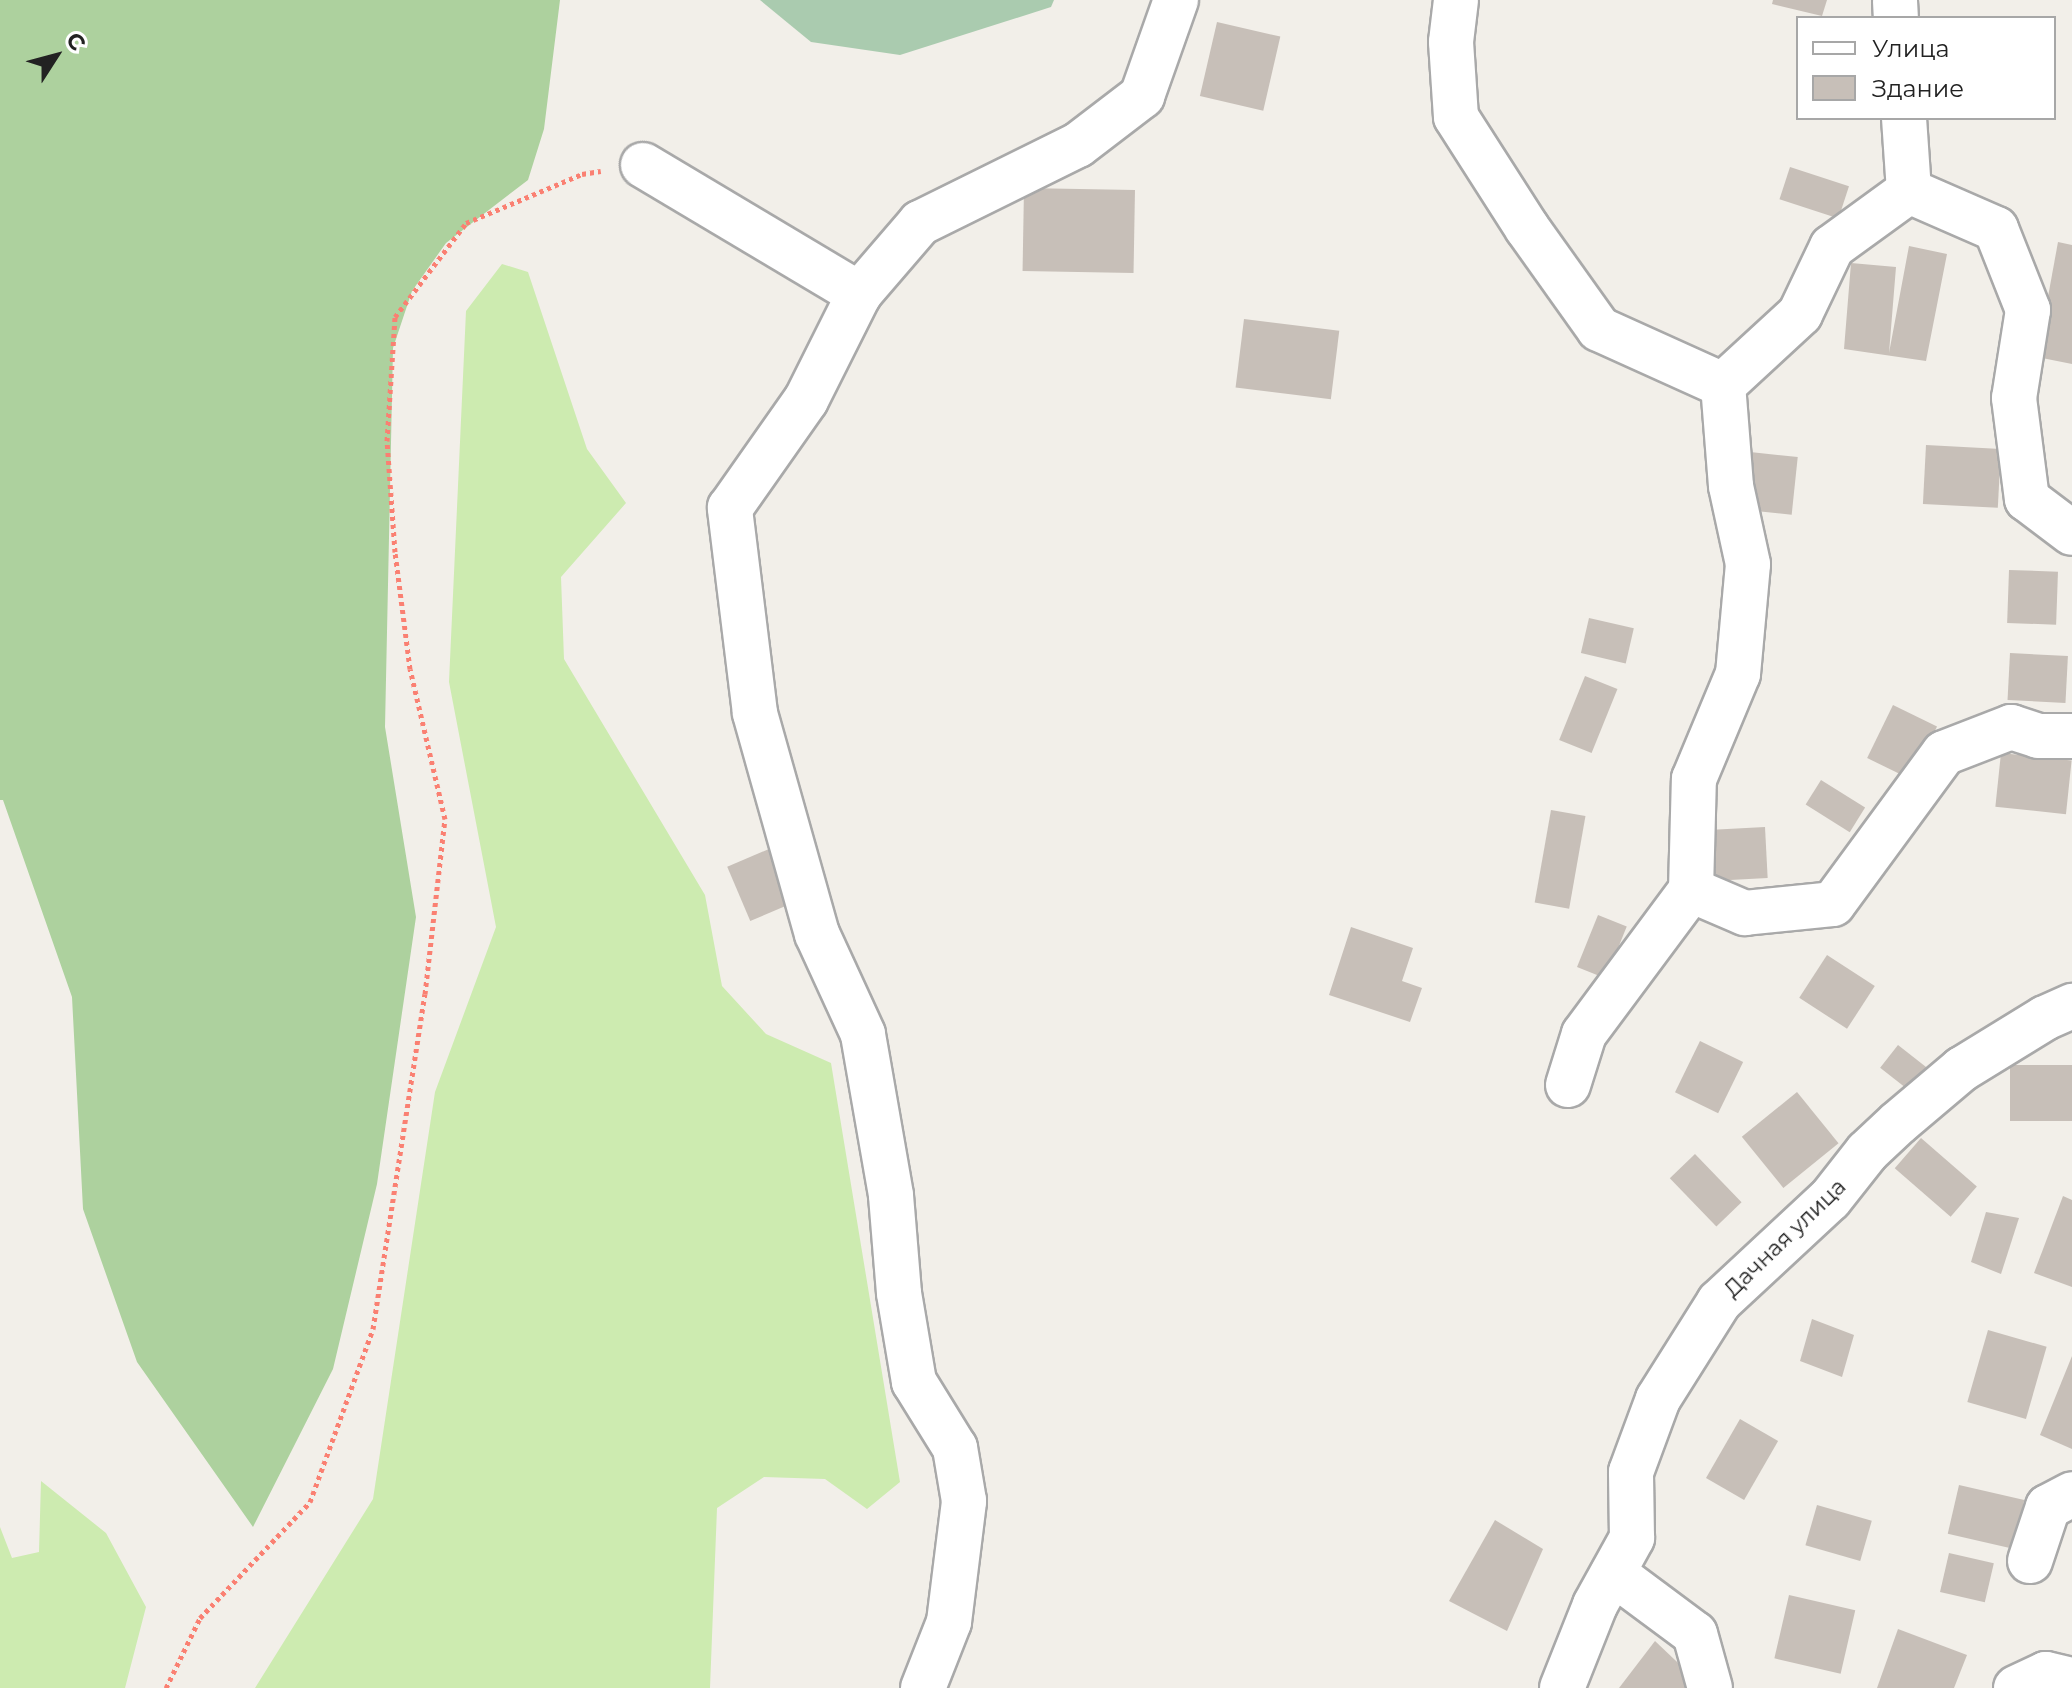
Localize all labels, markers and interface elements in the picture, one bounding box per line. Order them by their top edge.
north arrow [16,16,96,96]
legend [1796,16,2056,120]
text: С [60,27,91,56]
text: Улица [1872,34,1950,63]
text: Здание [1872,74,1964,103]
street label: Дачная улица [1719,1173,1851,1303]

